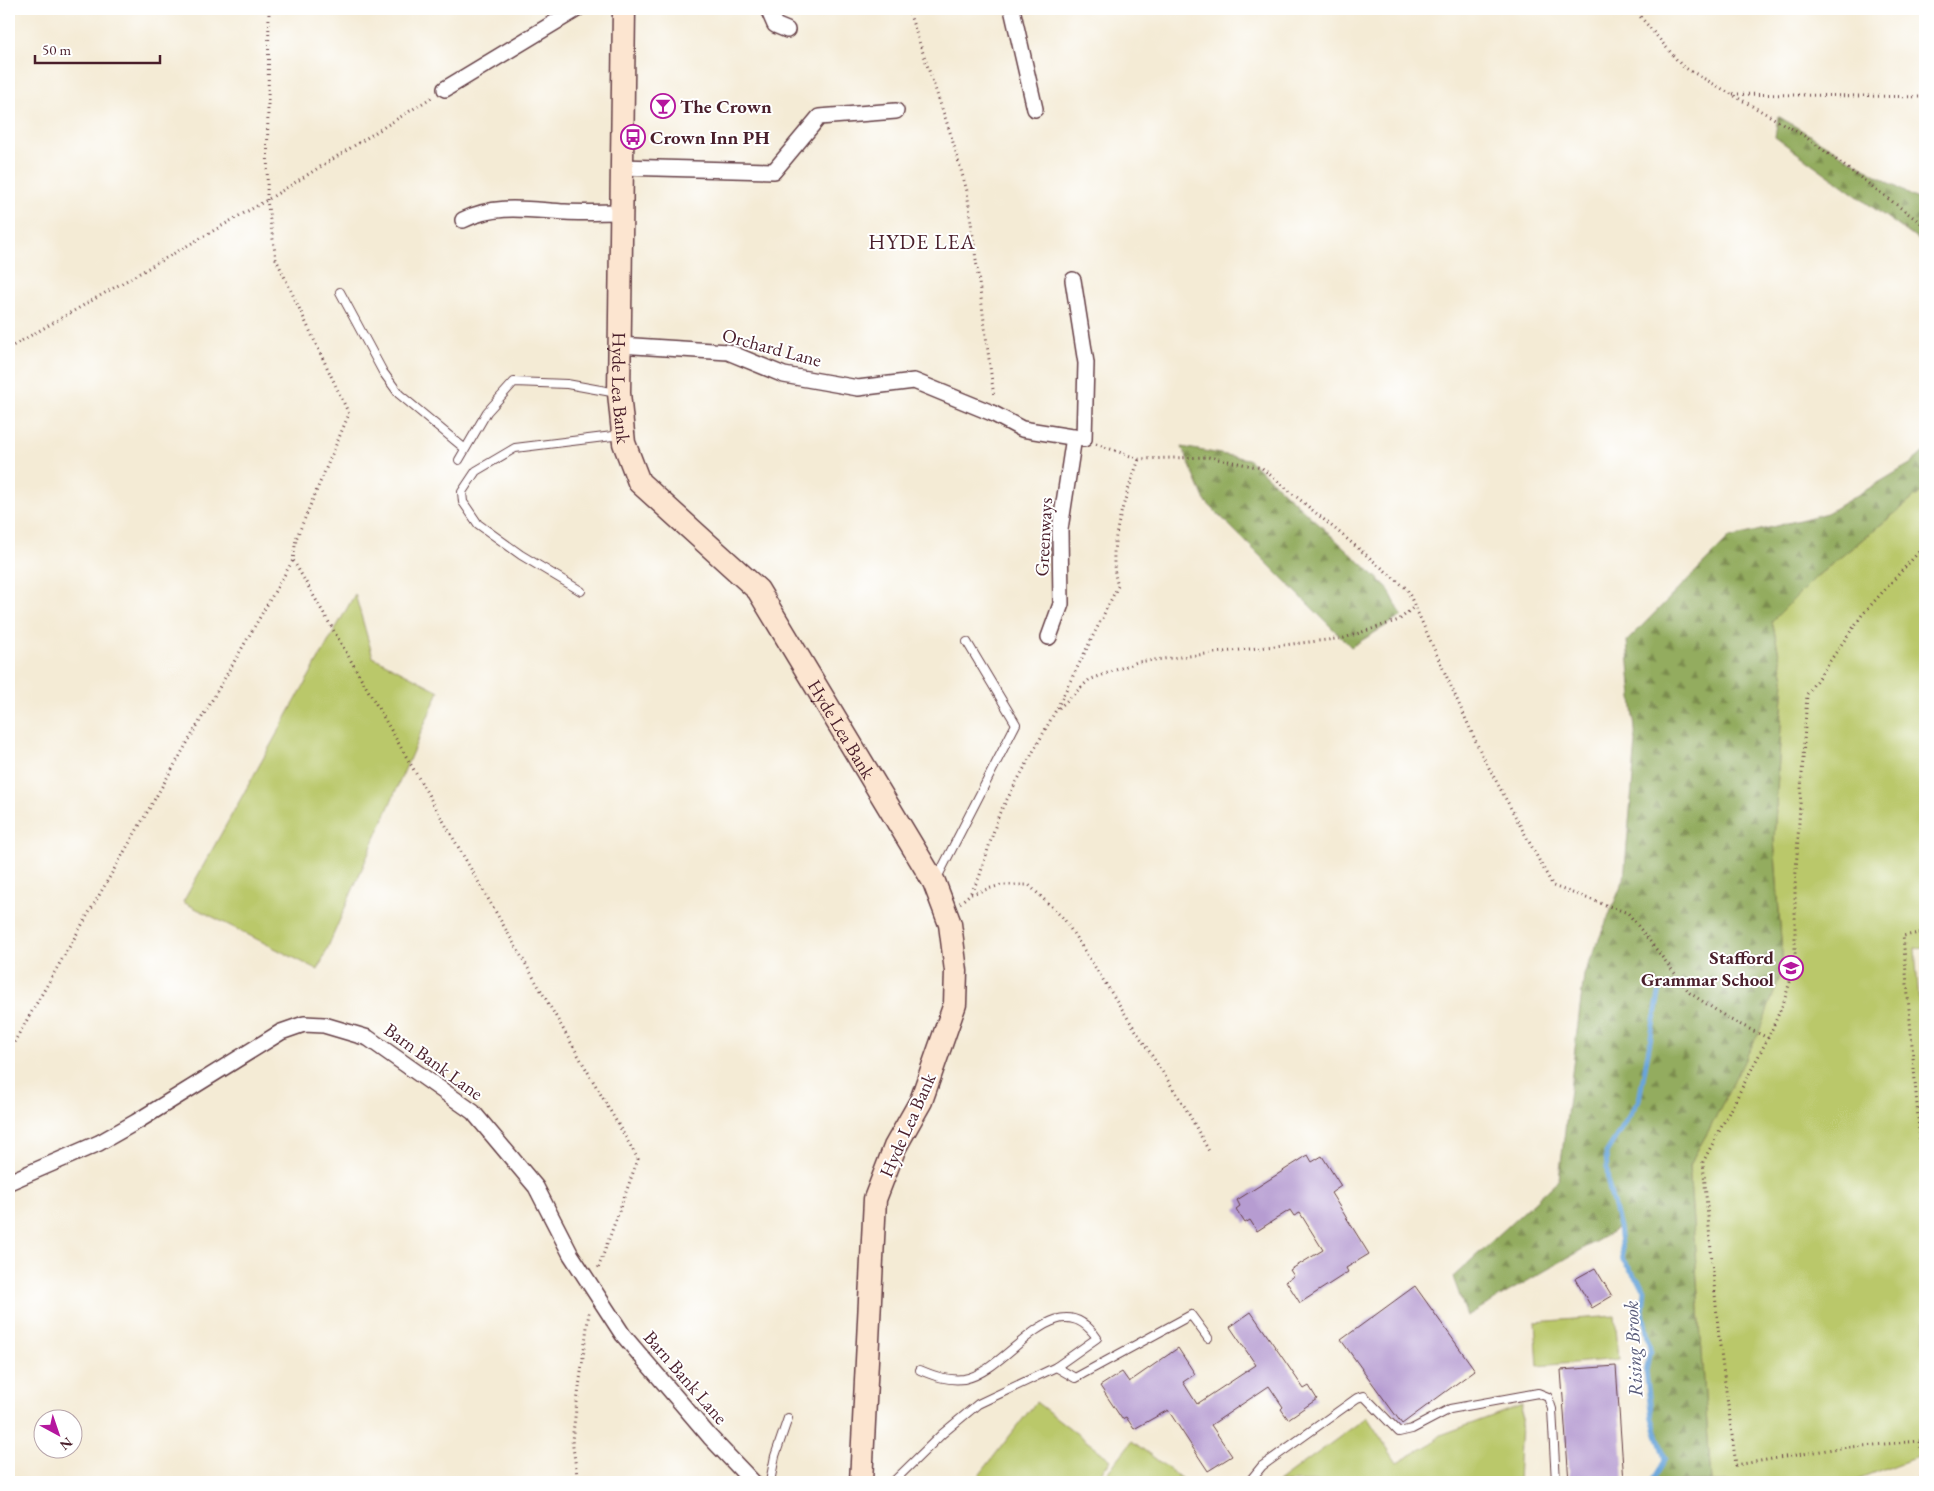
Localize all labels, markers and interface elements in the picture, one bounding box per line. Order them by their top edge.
scale bar [35,32,160,64]
text: 50 m [42,40,71,59]
bar icon: The Crown [650,93,676,119]
place label: The Crown [680,94,772,119]
bus stop icon: Crown Inn PH [620,124,646,150]
place label: Crown Inn PH [650,125,770,150]
district label: HYDE LEA [868,228,976,255]
street label: Orchard Lane [719,322,824,373]
street label: Hyde Lea Bank [606,332,636,446]
street label: Greenways [1029,497,1058,577]
street label: Hyde Lea Bank [802,675,881,784]
place label: Stafford Grammar School [1641,945,1775,992]
school or university icon: Stafford Grammar School [1778,955,1804,981]
street label: Barn Bank Lane [379,1017,488,1106]
street label: Hyde Lea Bank [873,1068,942,1181]
water label: Rising Brook [1617,1300,1649,1398]
street label: Barn Bank Lane [638,1325,733,1429]
north arrow [32,1408,82,1458]
text: N [56,1433,76,1455]

